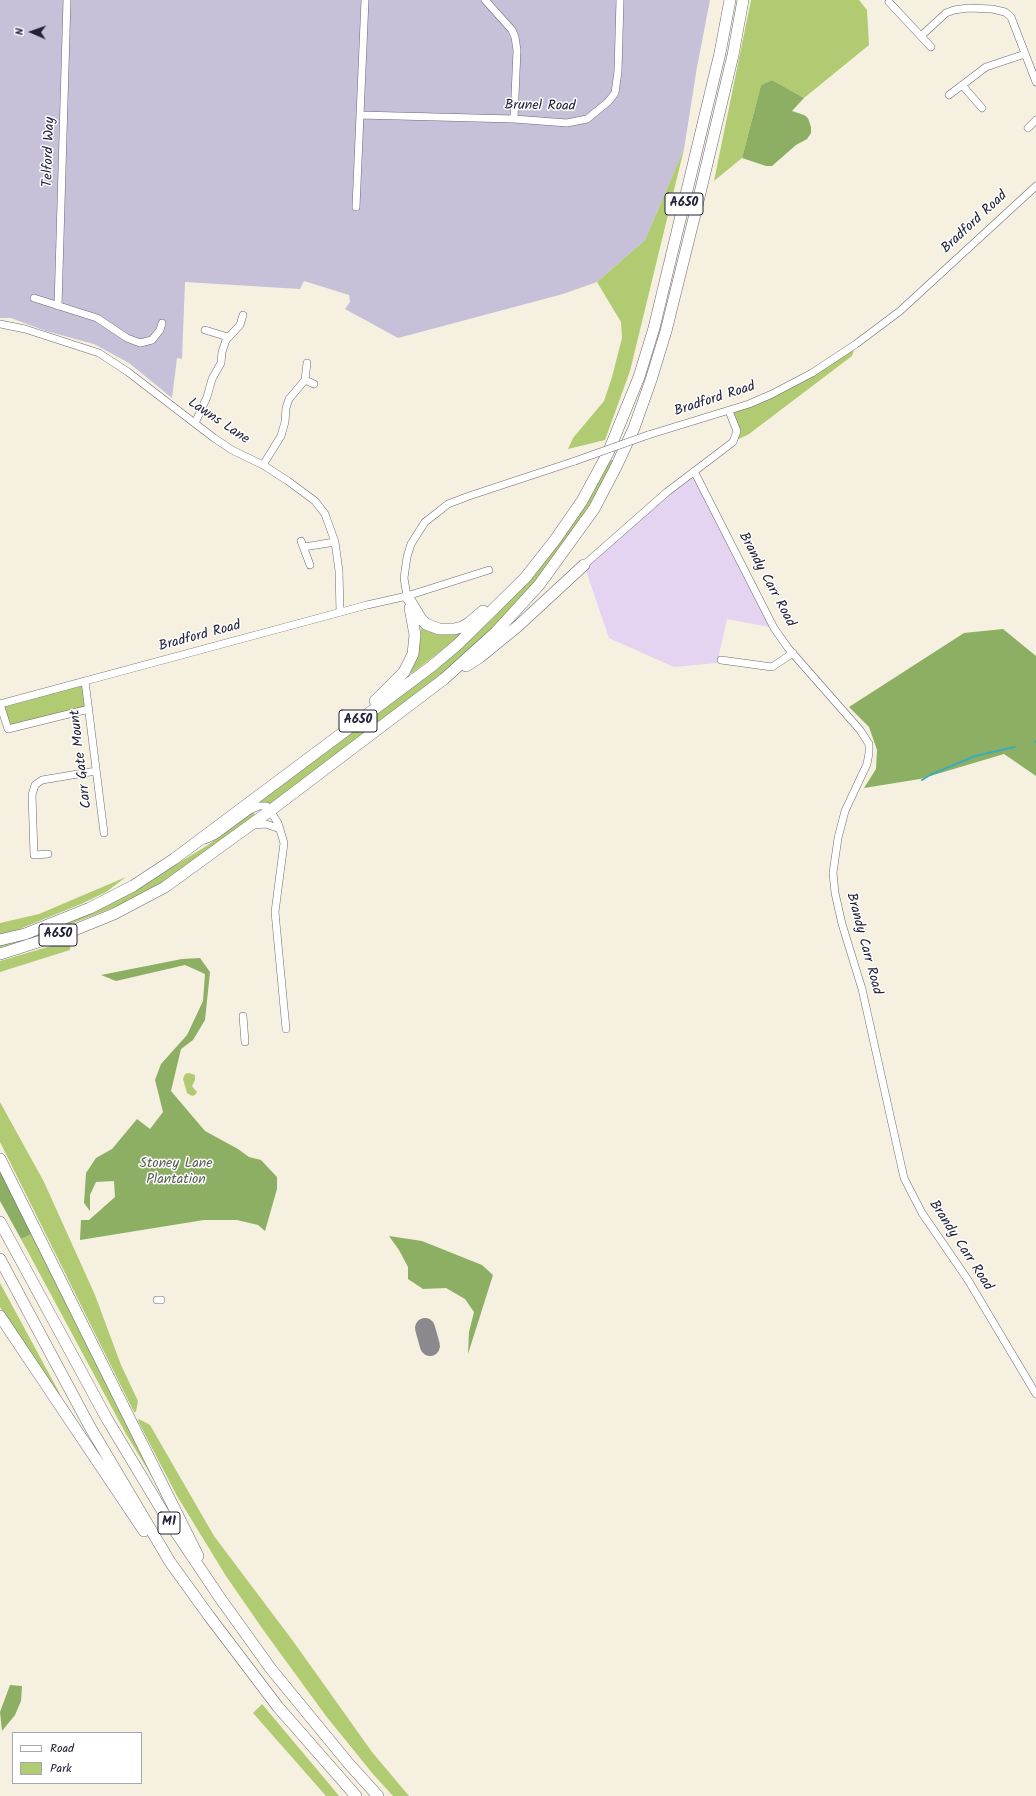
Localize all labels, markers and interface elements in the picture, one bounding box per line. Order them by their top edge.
north arrow [12,12,52,52]
text: N [11,28,29,35]
street label: Brunel Road [504,98,576,116]
street label: Telford Way [40,117,60,187]
street label: Bradford Road [939,188,1011,258]
road number: A650 [665,193,703,215]
street label: Bradford Road [672,379,758,421]
street label: Lawns Lane [184,395,252,449]
street label: Brandy Carr Road [734,530,798,630]
street label: Bradford Road [157,618,243,656]
street label: Carr Gate Mount [68,709,96,809]
road number: A650 [339,710,377,732]
street label: Brandy Carr Road [841,891,885,997]
road number: A650 [39,924,77,946]
park label: Stoney Lane Plantation [139,1157,213,1190]
street label: Brandy Carr Road [924,1198,996,1294]
road number: M1 [158,1512,180,1534]
legend [12,1732,142,1784]
text: Road [50,1739,74,1758]
text: Park [50,1759,72,1778]

